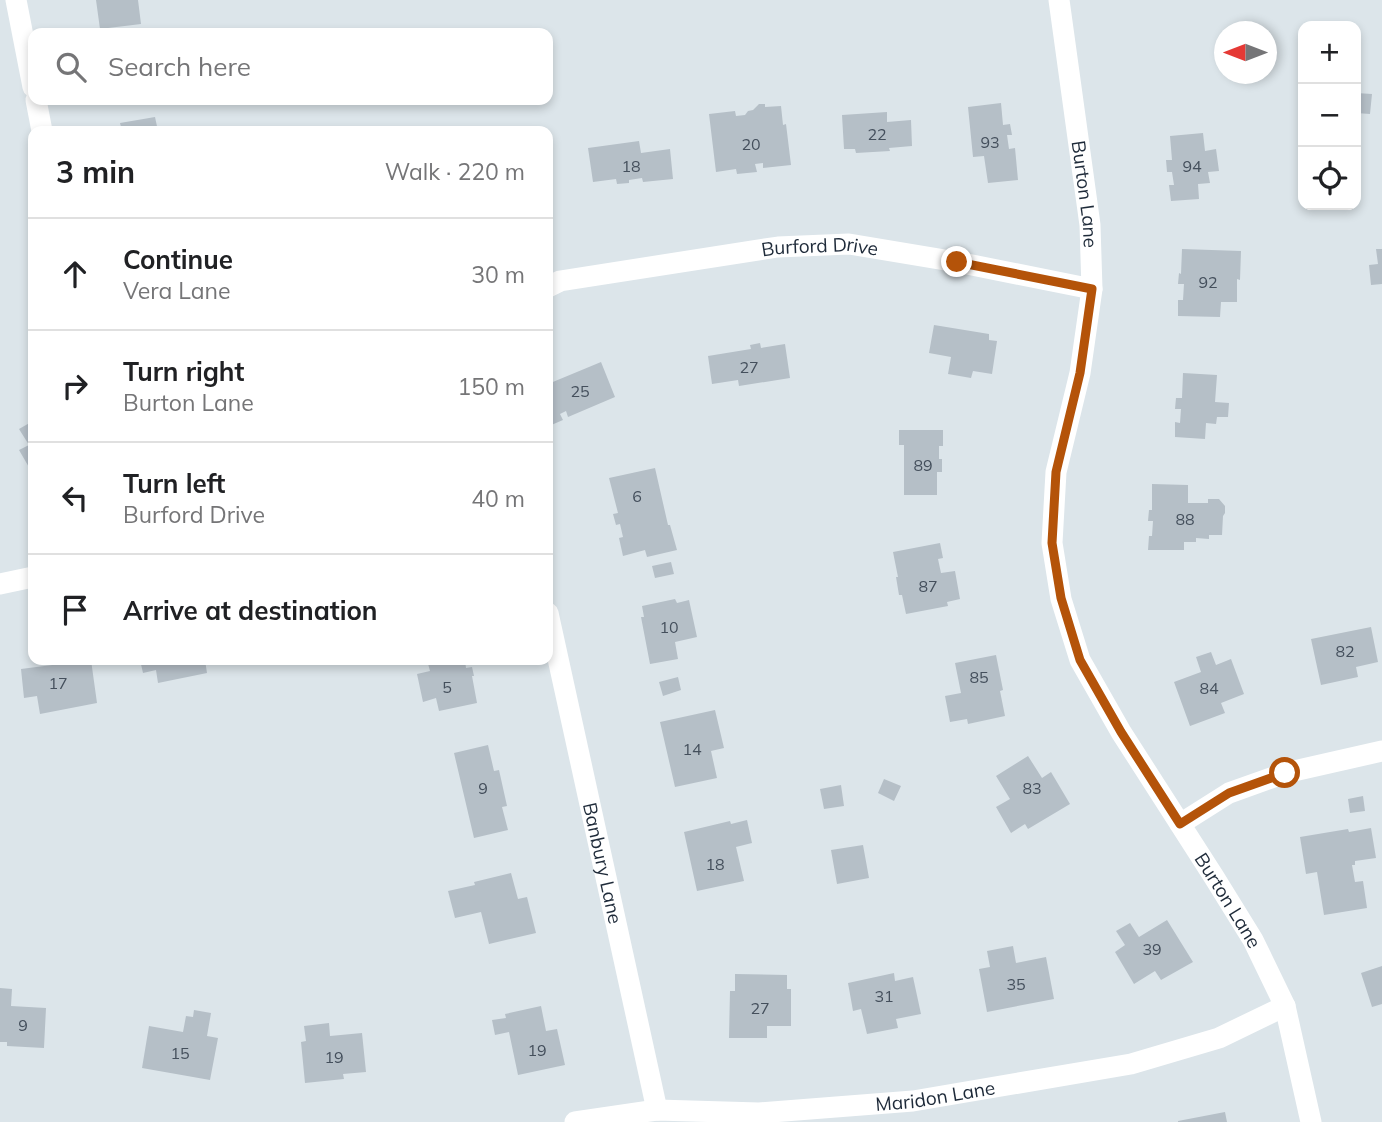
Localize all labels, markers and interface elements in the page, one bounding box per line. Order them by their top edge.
north arrow [1214,21,1277,84]
map controls [1298,21,1361,210]
button: + [1298,21,1361,84]
search box [28,28,553,105]
icon: search [52,48,90,86]
text: Search here [108,50,251,83]
button: − [1298,84,1361,147]
house number: 22 [867,124,887,144]
house number: 93 [980,132,1000,152]
house number: 20 [741,134,761,154]
street label: Burton Lane [1066,139,1103,248]
button: locate [1298,147,1361,210]
text: 3 min [56,153,135,191]
house number: 18 [621,156,641,176]
house number: 94 [1182,156,1202,176]
text: Walk · 220 m [385,157,525,186]
street label: Burford Drive [760,232,880,261]
text: Continue [123,243,233,276]
route end [941,246,972,277]
icon: ahead [56,255,94,293]
text: 30 m [471,260,525,289]
house number: 92 [1198,272,1218,292]
text: Vera Lane [123,276,231,305]
text: Turn right [123,355,244,388]
house number: 27 [739,357,759,377]
icon: right [56,367,94,405]
text: 150 m [457,372,525,401]
house number: 25 [570,381,590,401]
text: Burton Lane [123,388,254,417]
house number: 89 [913,455,933,475]
text: Turn left [123,467,225,500]
icon: left [56,479,94,517]
text: 40 m [471,484,525,513]
house number: 6 [632,486,642,506]
text: Burford Drive [123,500,265,529]
house number: 88 [1175,509,1195,529]
house number: 87 [918,576,938,596]
icon: arrive [56,591,94,629]
text: Arrive at destination [123,594,378,627]
house number: 10 [659,617,679,637]
house number: 82 [1335,641,1355,661]
house number: 85 [969,667,989,687]
house number: 17 [48,673,68,693]
house number: 5 [442,677,452,697]
house number: 84 [1199,678,1219,698]
house number: 14 [682,739,702,759]
route start [1269,757,1300,788]
house number: 9 [478,778,488,798]
house number: 83 [1022,778,1042,798]
street label: Banbury Lane [578,800,628,926]
street label: Burton Lane [1189,848,1267,952]
house number: 18 [705,854,725,874]
house number: 39 [1142,939,1162,959]
house number: 35 [1006,974,1026,994]
house number: 31 [874,986,894,1006]
house number: 27 [750,998,770,1018]
house number: 9 [18,1015,28,1035]
house number: 19 [527,1040,547,1060]
house number: 15 [170,1043,190,1063]
house number: 19 [324,1047,344,1067]
street label: Maridon Lane [874,1075,997,1116]

